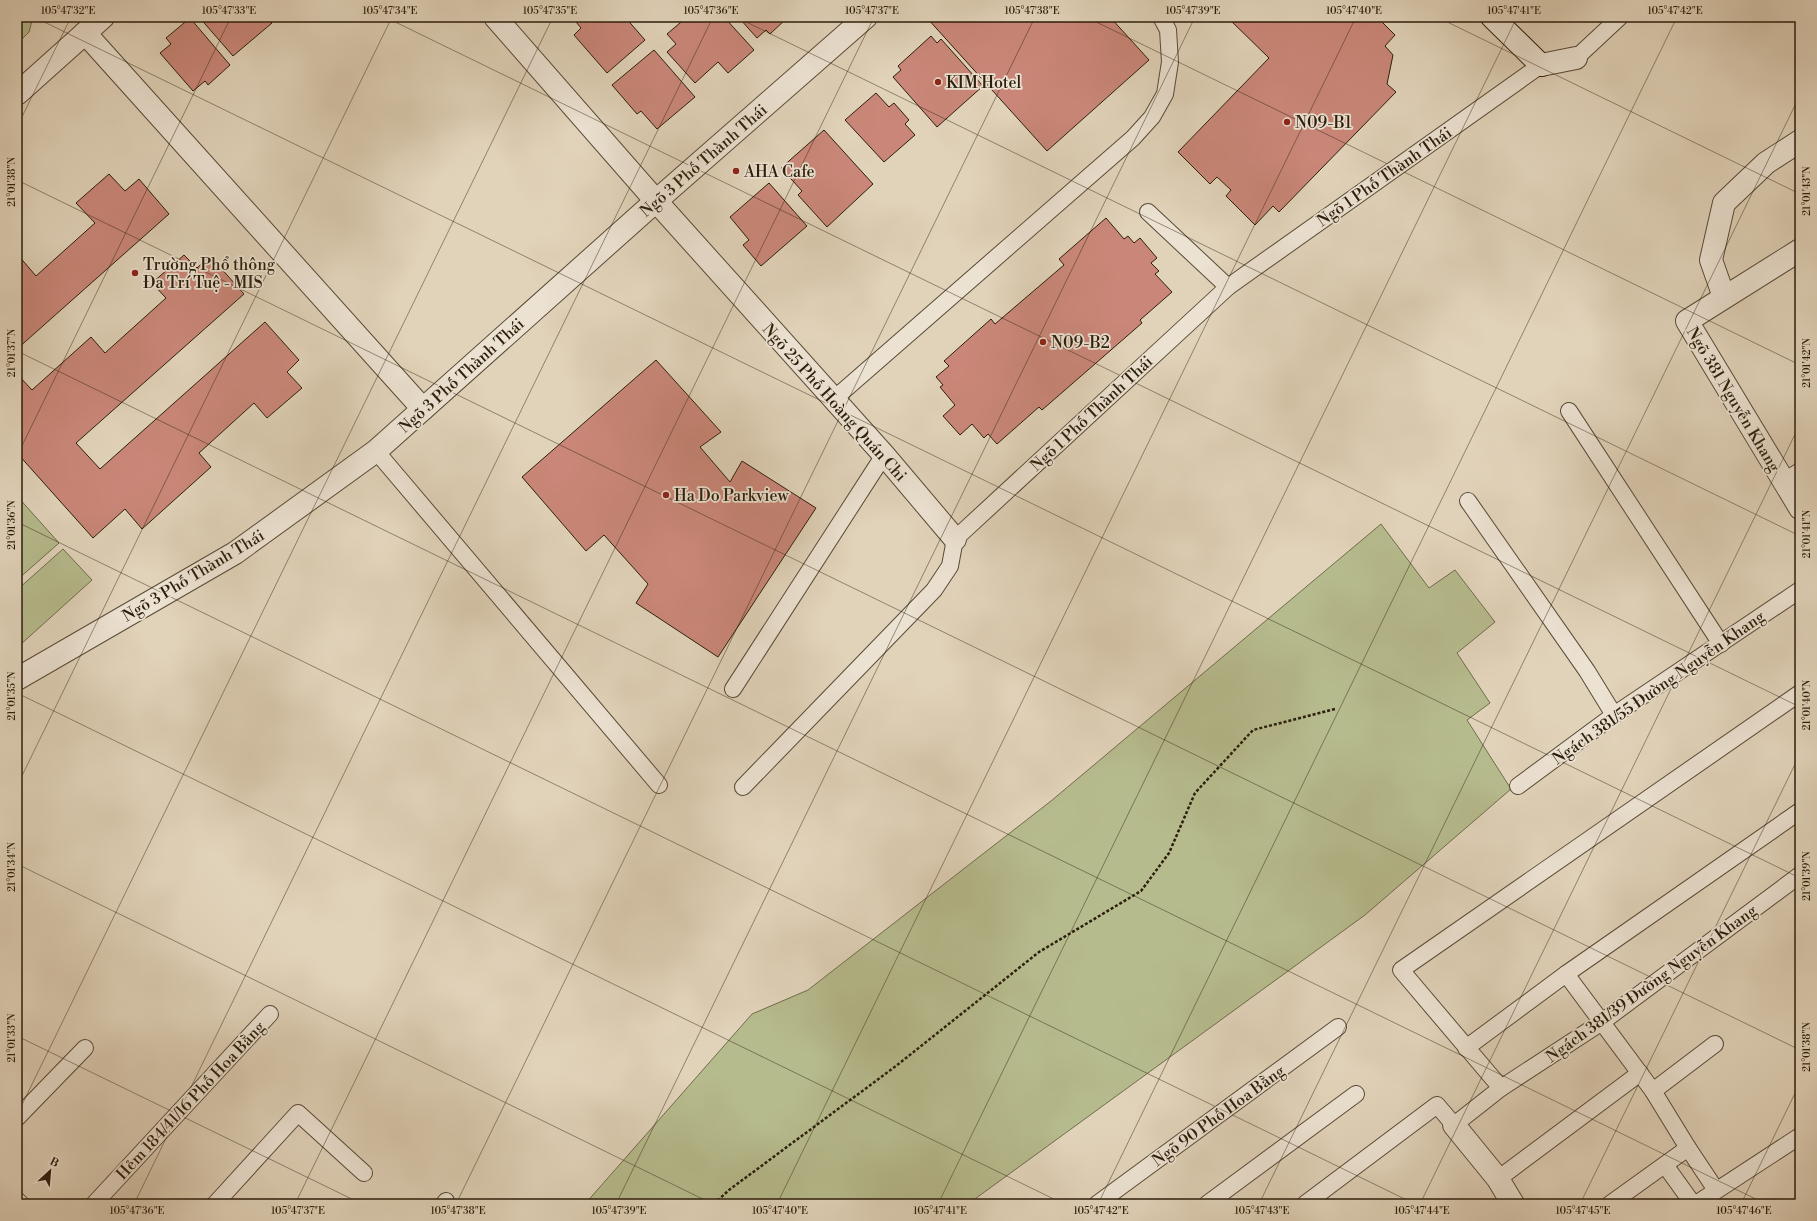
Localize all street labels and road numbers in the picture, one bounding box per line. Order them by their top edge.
street label: Ngõ 3 Phố Thành Thái [636,100,771,222]
street label: Ngõ 1 Phố Thành Thái [1313,123,1456,231]
street label: Ngõ 3 Phố Thành Thái [395,314,529,437]
street label: Ngõ 25 Phố Hoàng Quán Chi [758,319,911,486]
street label: Ngõ 381 Nguyễn Khang [1682,323,1785,476]
street label: Ngõ 1 Phố Thành Thái [1026,352,1157,476]
street label: Ngõ 3 Phố Thành Thái [119,526,268,626]
street label: Ngách 381/55 Đường Nguyễn Khang [1548,606,1769,769]
street label: Ngách 381/39 Đường Nguyễn Khang [1542,900,1761,1067]
street label: Hẻm 184/41/16 Phố Hoa Bằng [112,1017,270,1184]
street label: Ngõ 90 Phố Hoa Bằng [1148,1061,1289,1171]

